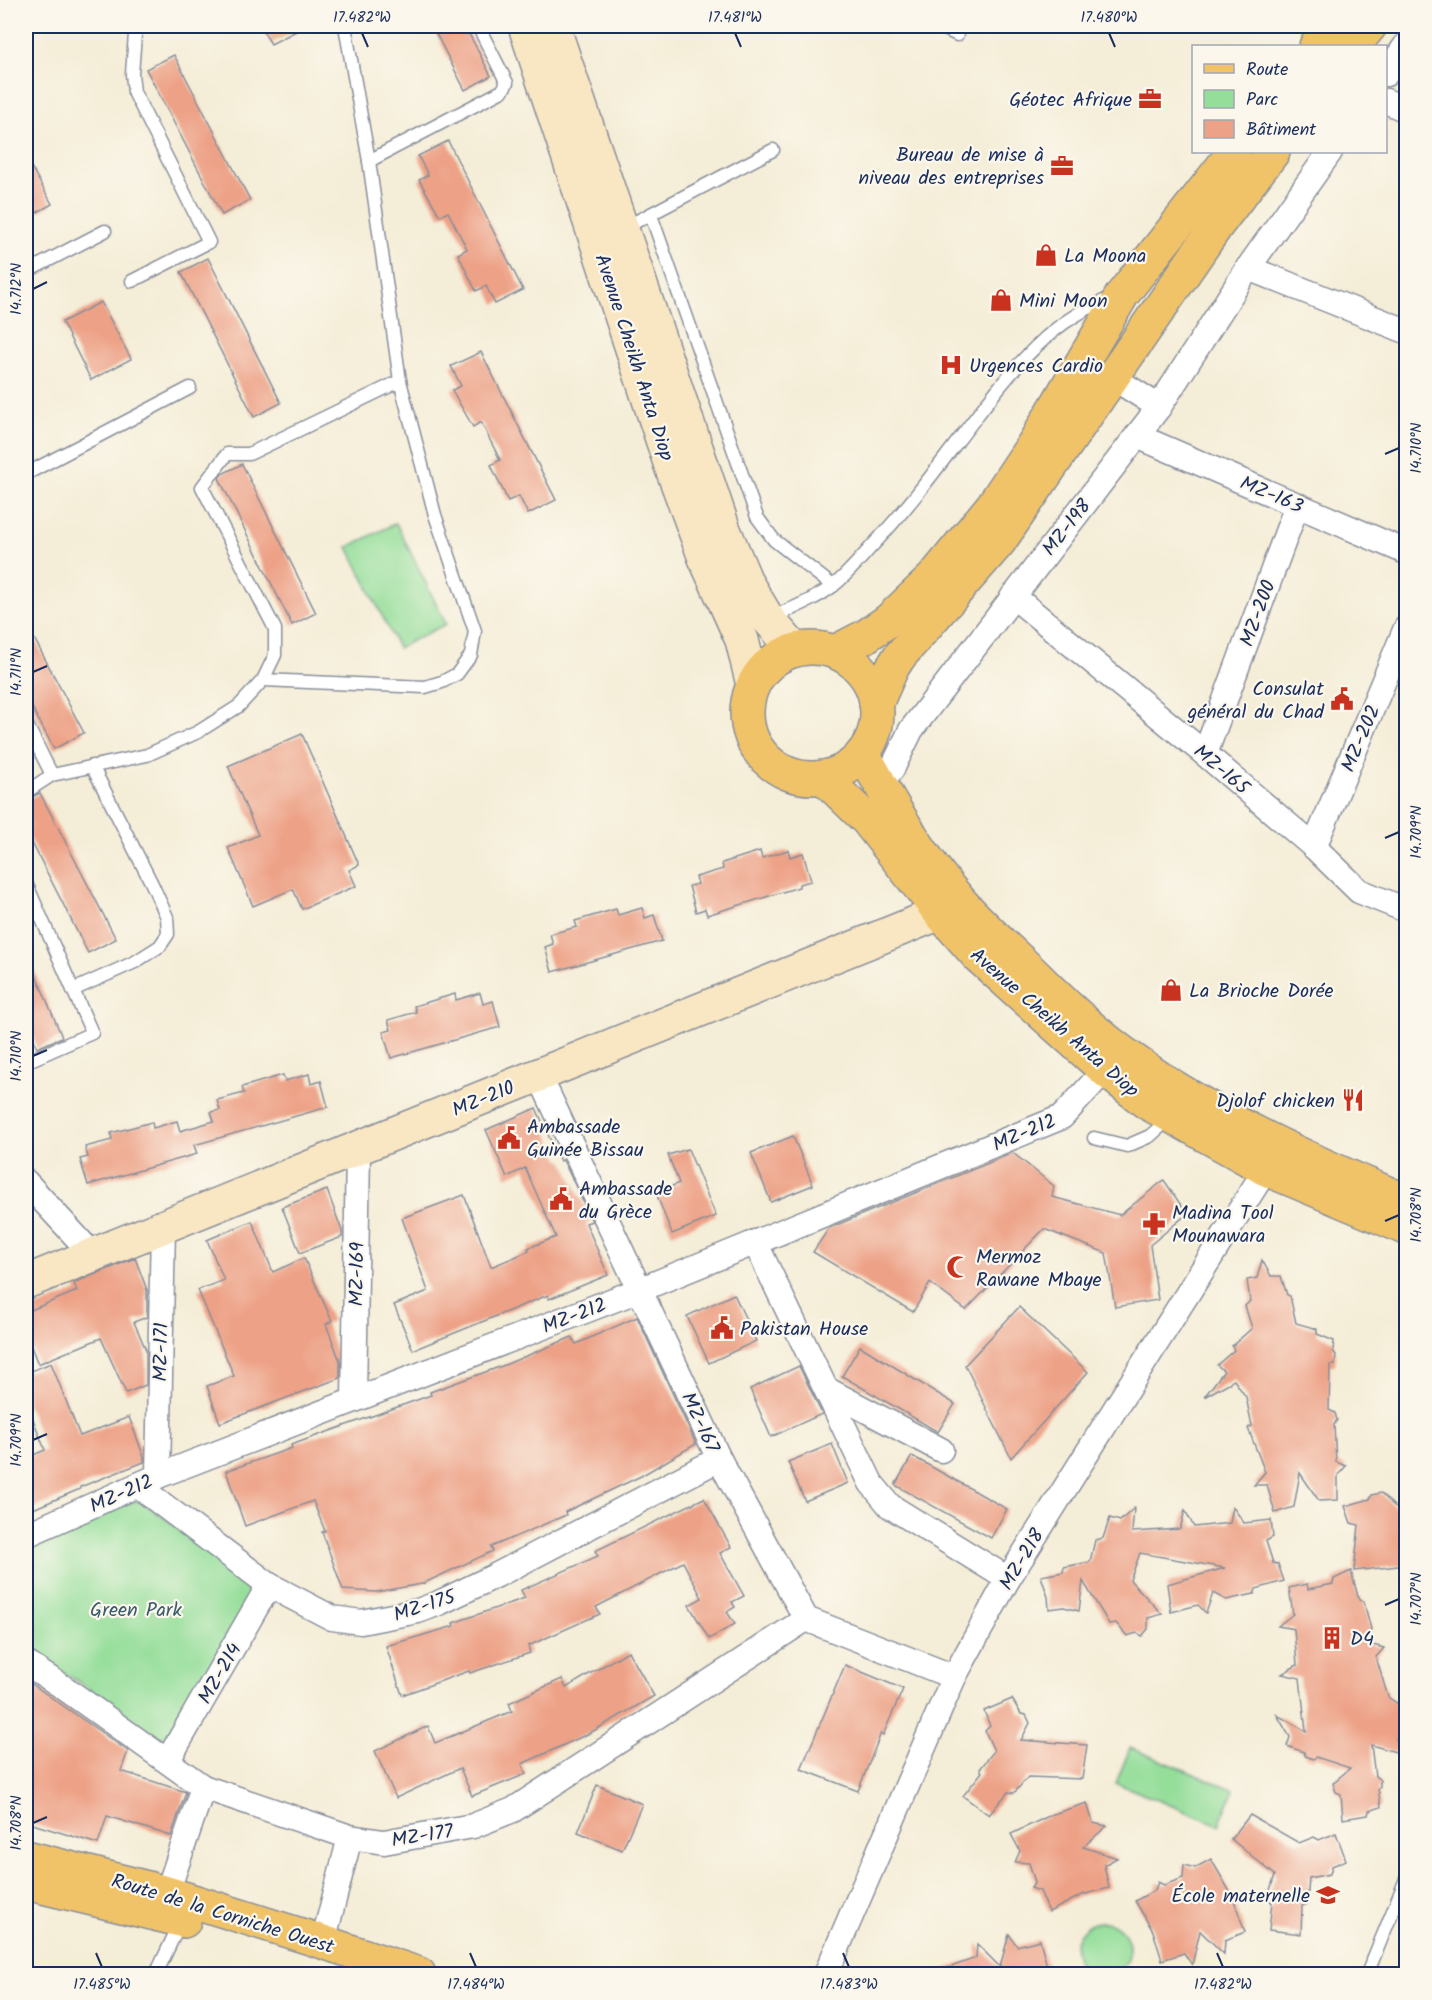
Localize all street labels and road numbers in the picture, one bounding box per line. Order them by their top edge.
street label: Avenue Cheikh Anta Diop [585,250,682,466]
street label: MZ-163 [1235,468,1308,523]
street label: MZ-198 [1035,492,1101,564]
street label: MZ-200 [1232,576,1286,652]
street label: MZ-202 [1333,700,1390,778]
street label: MZ-165 [1185,737,1257,805]
street label: Avenue Cheikh Anta Diop [962,941,1146,1107]
street label: MZ-210 [447,1073,520,1127]
street label: MZ-212 [988,1106,1062,1162]
street label: MZ-169 [341,1241,375,1307]
street label: MZ-212 [538,1290,612,1344]
street label: MZ-171 [145,1322,179,1382]
street label: MZ-167 [671,1387,728,1459]
street label: MZ-212 [85,1467,159,1523]
street label: MZ-218 [992,1522,1054,1597]
street label: MZ-175 [389,1581,461,1632]
street label: MZ-214 [190,1637,251,1711]
street label: MZ-177 [389,1816,456,1858]
street label: Route de la Corniche Ouest [107,1866,338,1964]

